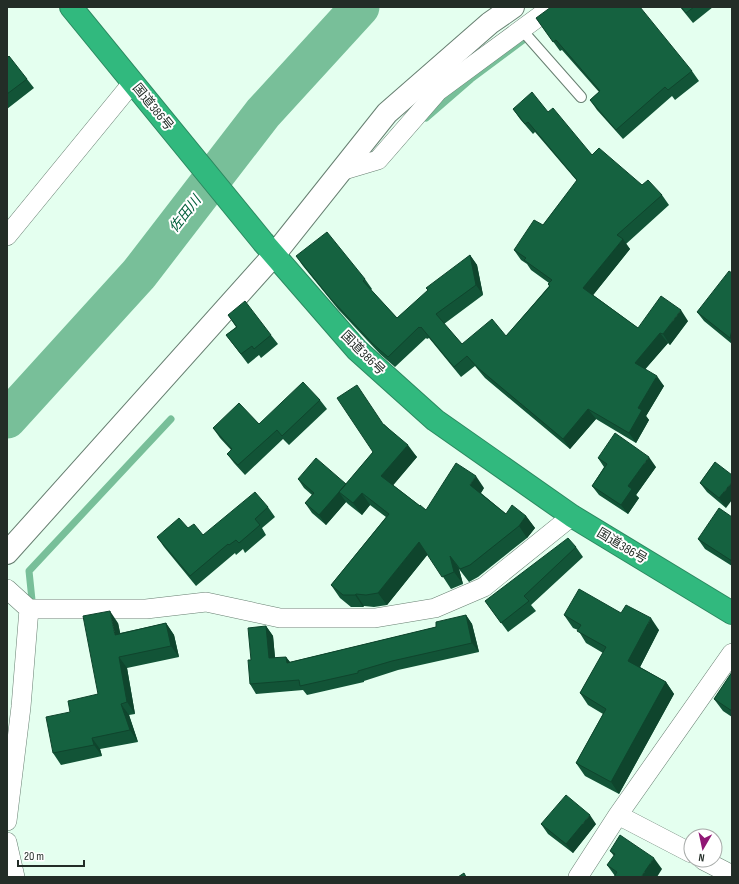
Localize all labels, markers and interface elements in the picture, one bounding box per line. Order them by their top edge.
street label: 国道386号 [129,80,177,134]
water label: 佐田川 [165,191,206,236]
street label: 国道386号 [338,328,388,378]
street label: 国道386号 [594,525,650,567]
north arrow [683,828,723,868]
scale bar [18,842,84,868]
text: 20 m [24,849,44,864]
text: N [697,850,705,864]

